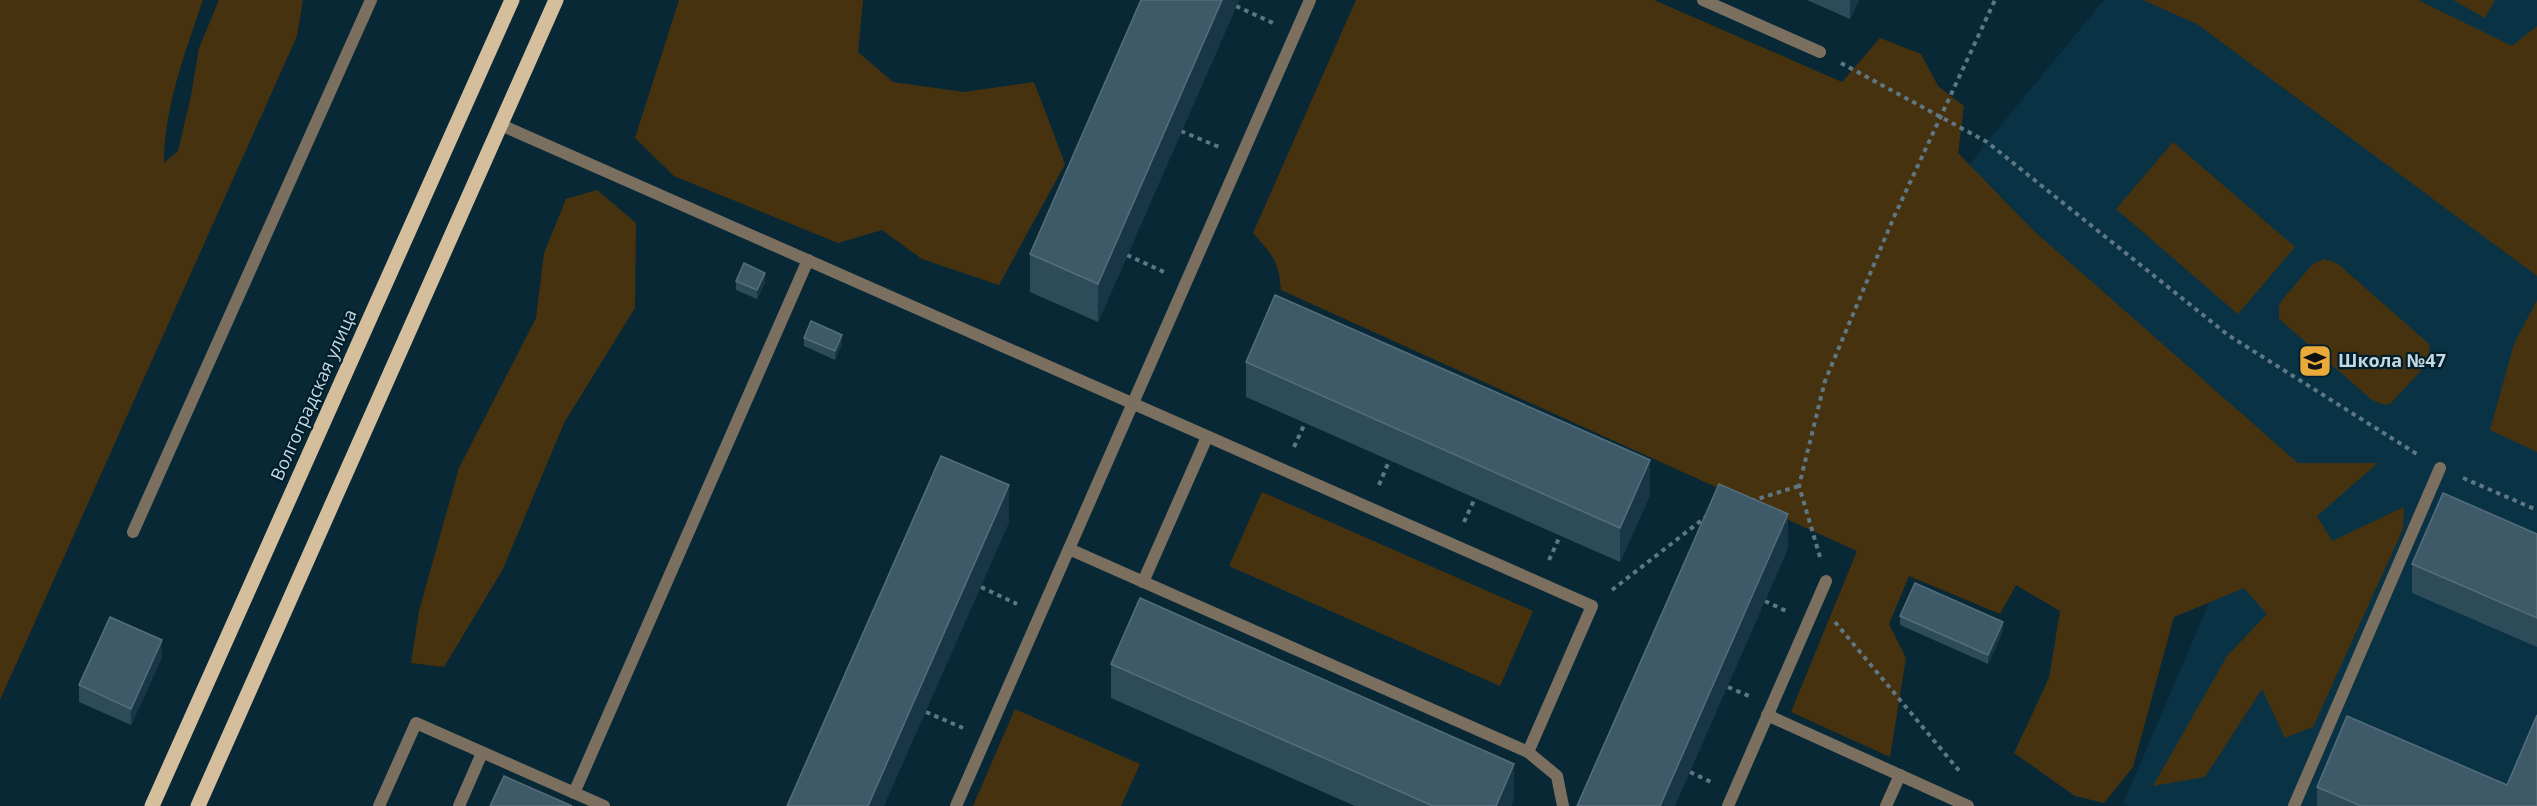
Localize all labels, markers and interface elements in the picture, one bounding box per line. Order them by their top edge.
street label: Волгоградская улица [264,305,362,484]
school or university icon: Школа №47 [2297,343,2333,379]
place label: Школа №47 [2338,348,2446,372]

